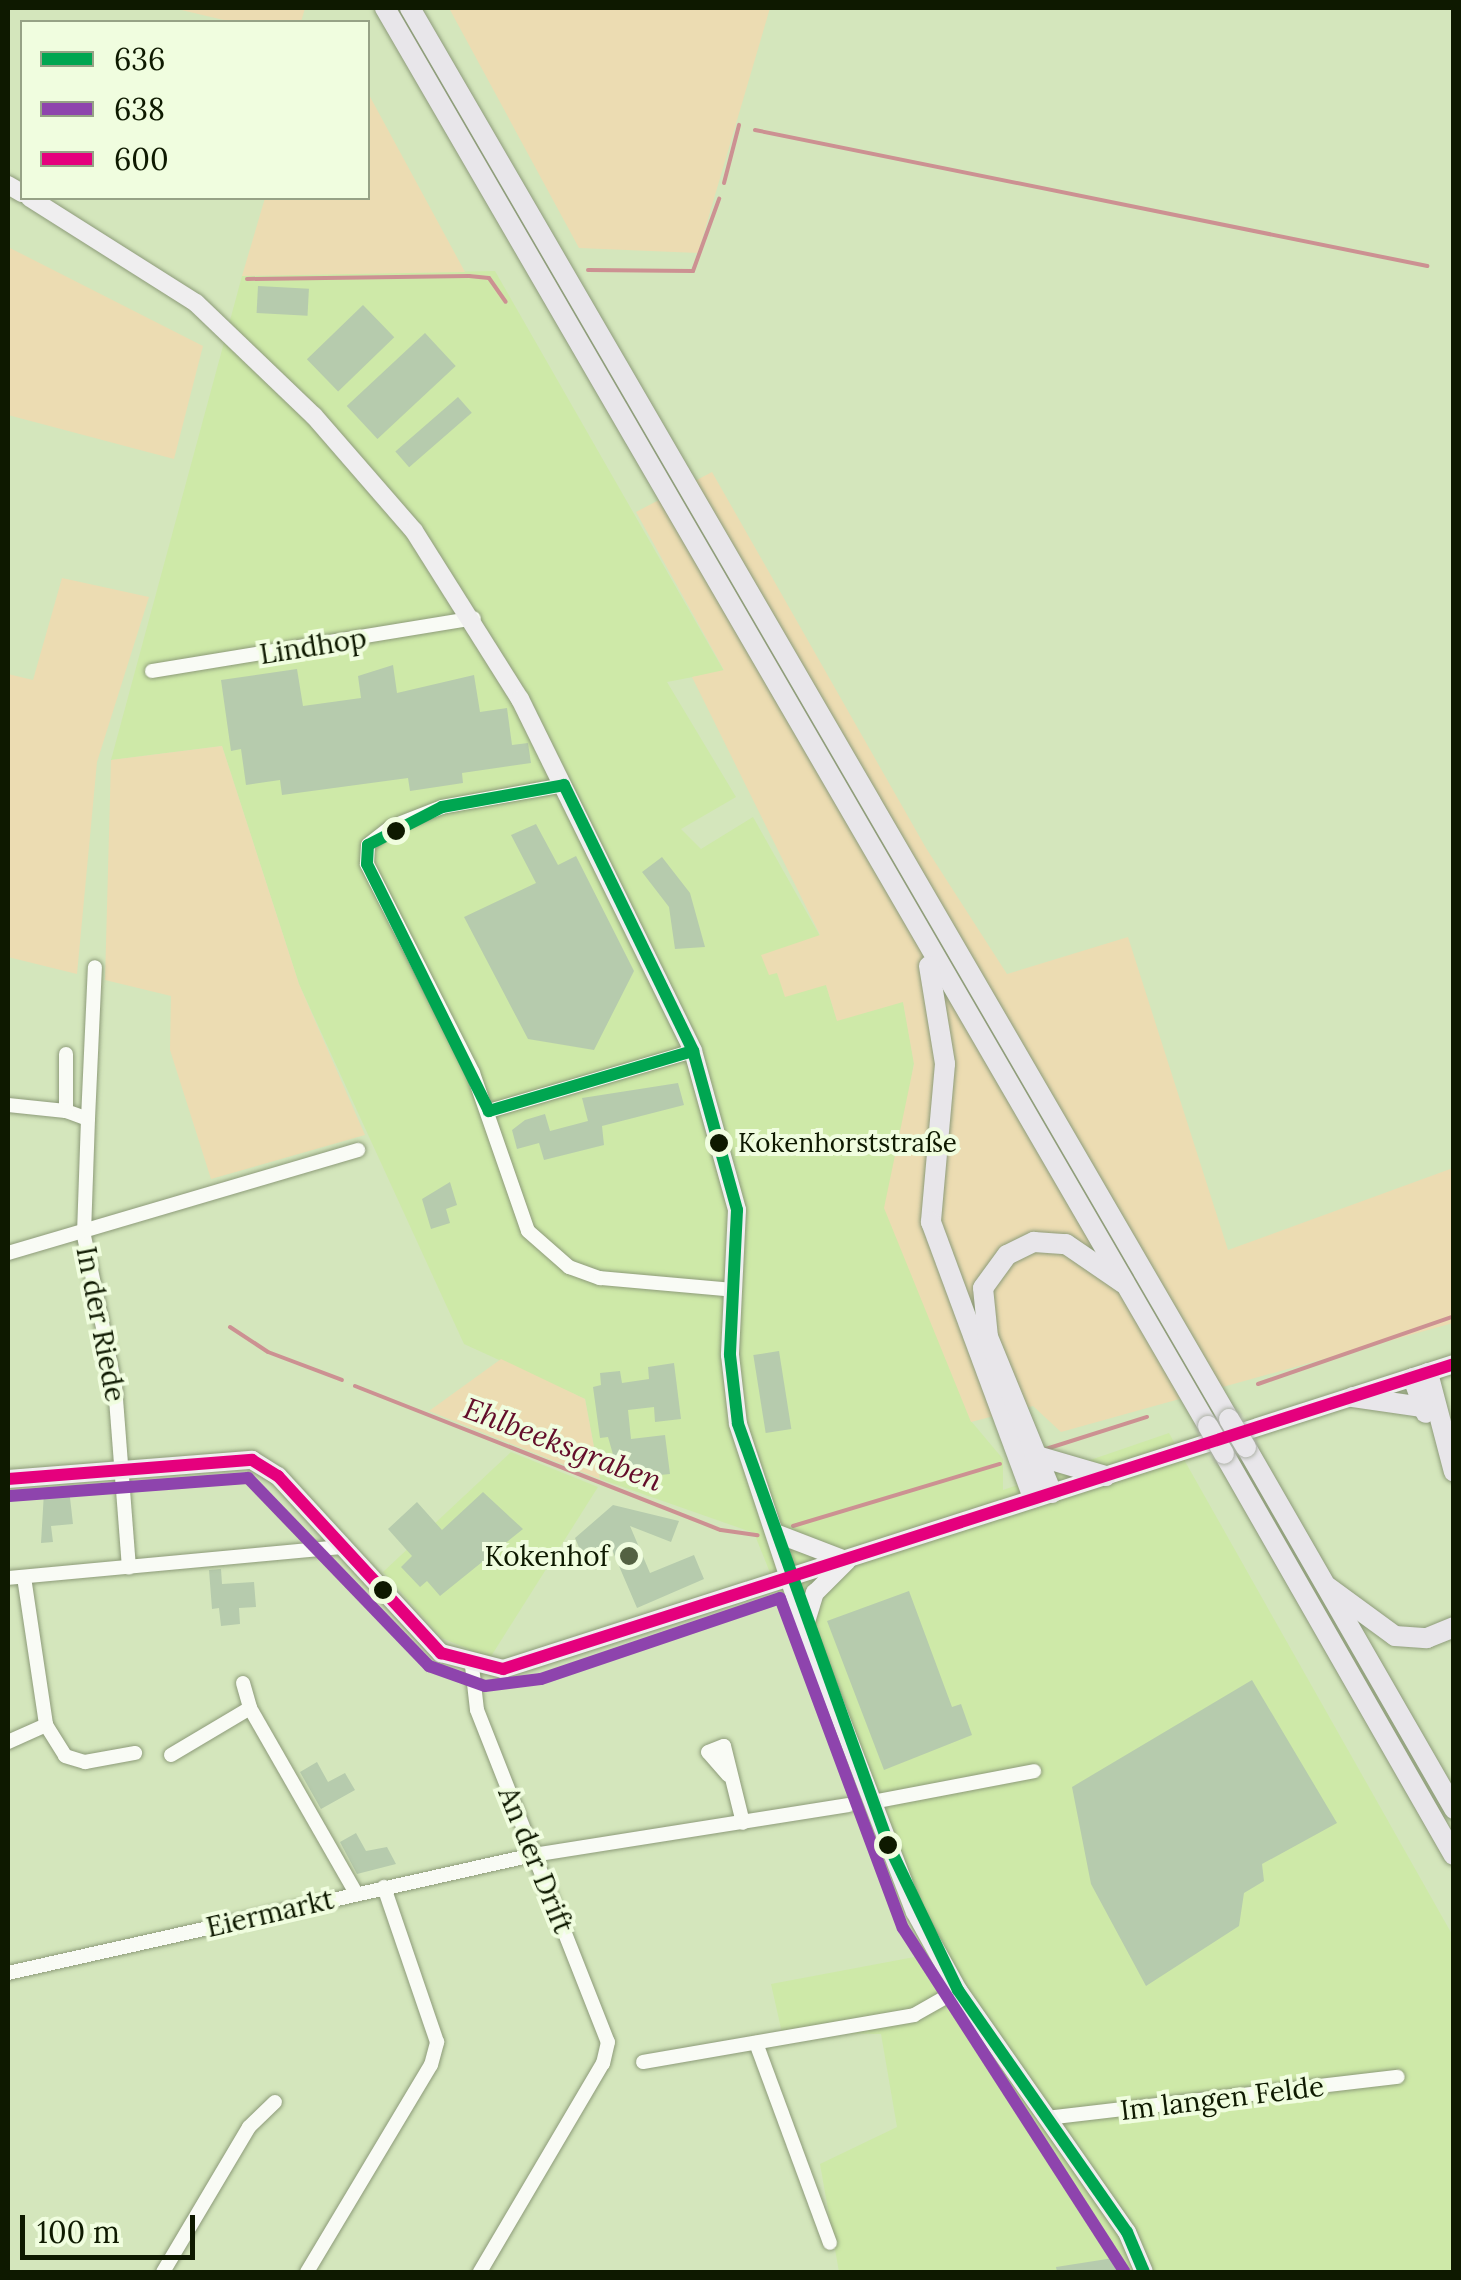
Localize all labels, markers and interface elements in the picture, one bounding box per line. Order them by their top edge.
legend [20,20,370,200]
text: 636 [114,40,165,78]
text: 638 [114,90,165,128]
text: 600 [114,140,169,178]
street label: Lindhop [257,621,369,671]
unlabelled marker [386,821,406,841]
place label: Kokenhorststraße [738,1127,957,1159]
marker: Kokenhorststraße [709,1133,729,1153]
street label: In der Riede [69,1244,133,1404]
water label: Ehlbeeksgraben [459,1390,667,1498]
place label: Kokenhof [484,1539,609,1573]
marker: Kokenhof [618,1545,640,1567]
unlabelled marker [373,1580,393,1600]
street label: An der Drift [491,1782,581,1938]
unlabelled marker [878,1835,898,1855]
street label: Eiermarkt [203,1882,337,1944]
street label: Im langen Felde [1118,2069,1326,2127]
scale bar [25,2195,200,2257]
text: 100 m [37,2213,120,2251]

